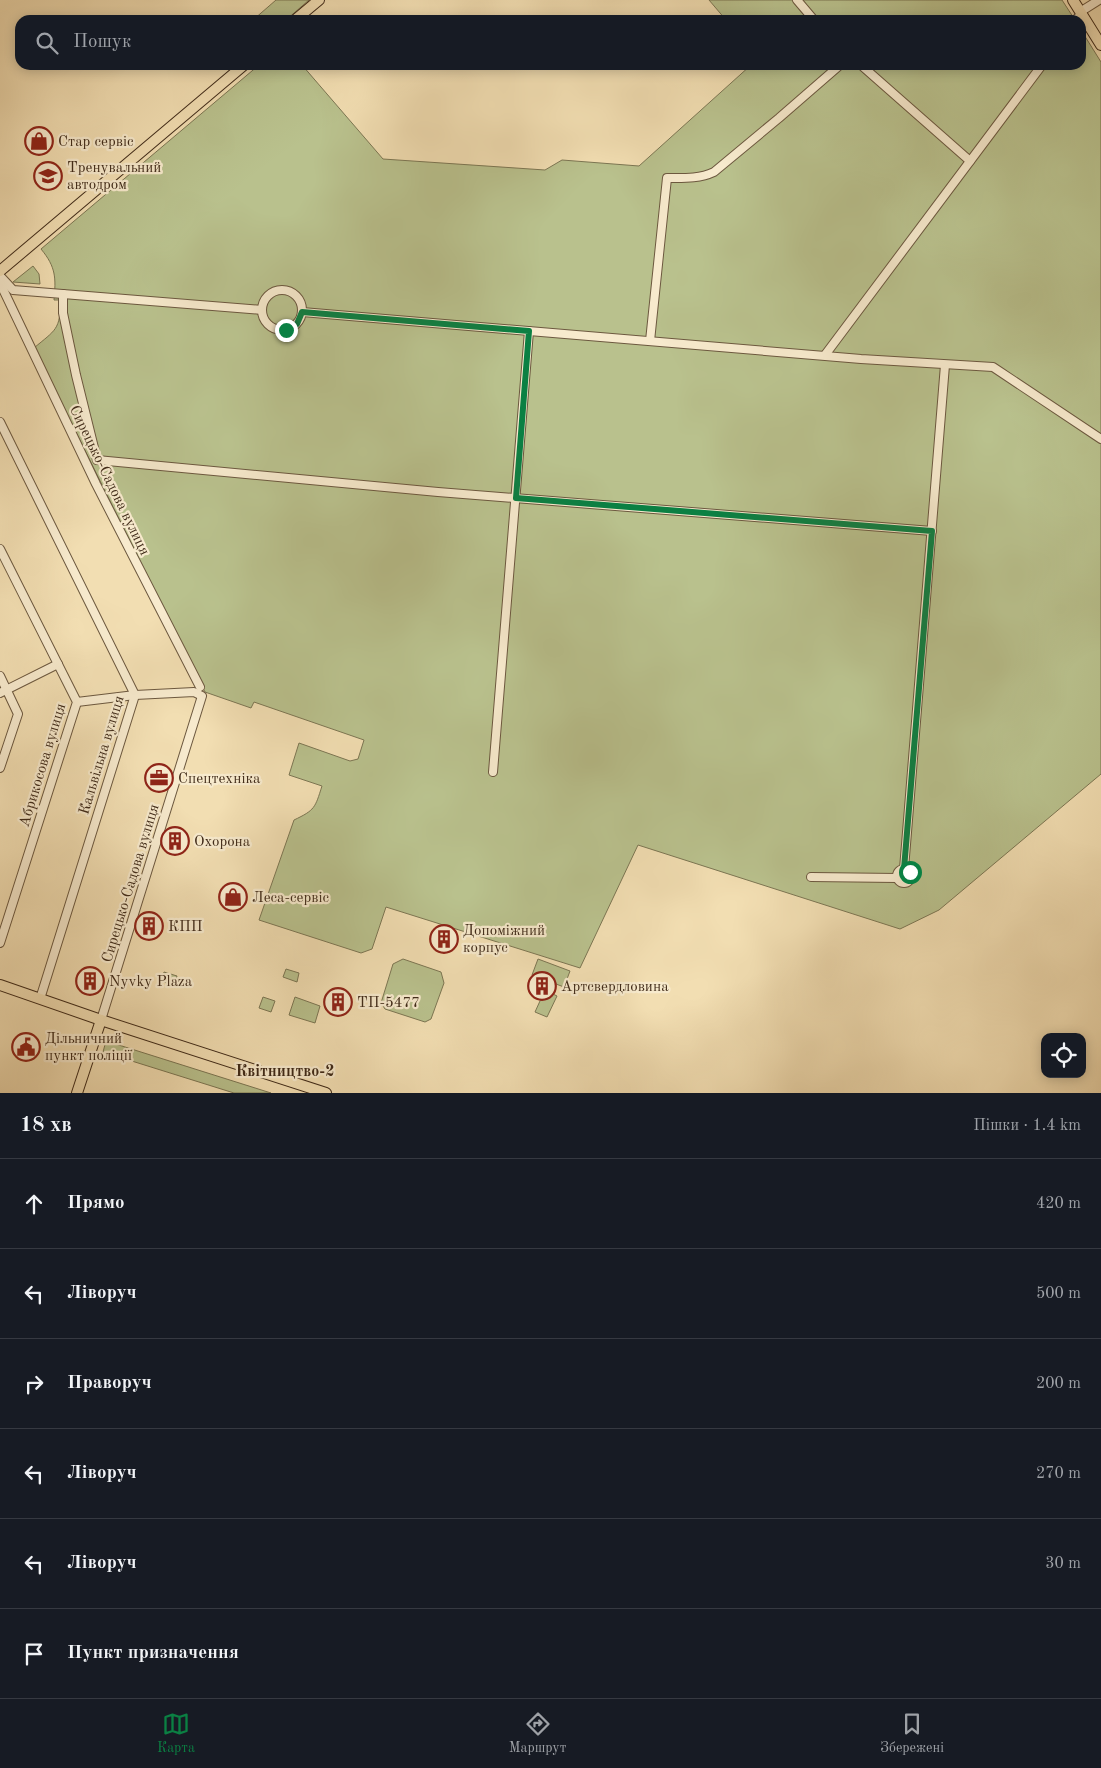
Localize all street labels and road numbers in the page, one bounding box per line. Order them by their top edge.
street label: Сирецько-Садова вулиця [66,403,152,558]
street label: Кальвільна вулиця [77,694,128,817]
street label: Абрикосова вулиця [17,702,69,829]
street label: Сирецько-Садова вулиця [100,802,163,964]

